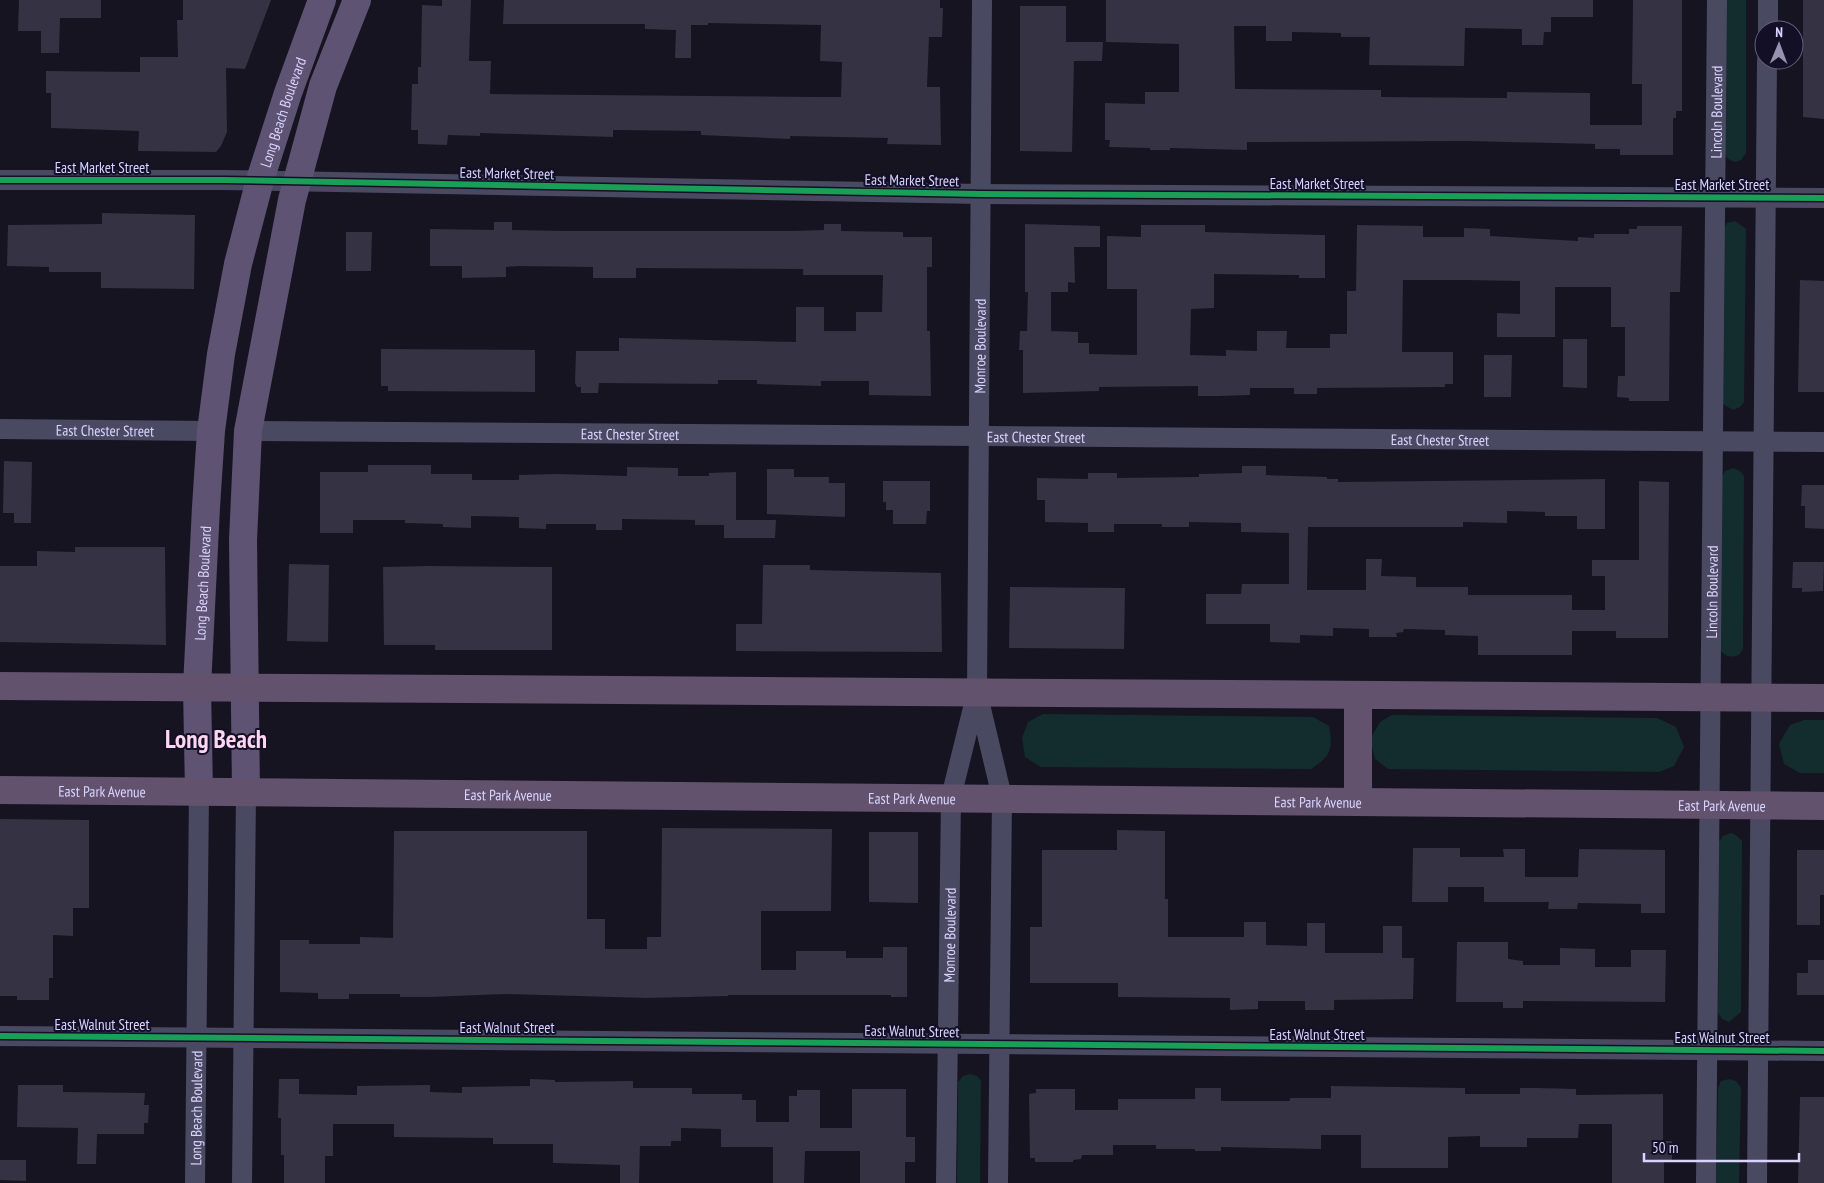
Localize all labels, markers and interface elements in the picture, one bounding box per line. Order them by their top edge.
north arrow [1754,20,1804,70]
text: N [1775,23,1783,41]
street label: Long Beach Boulevard [255,55,310,169]
street label: Lincoln Boulevard [1706,65,1726,159]
street label: East Market Street [55,158,149,177]
street label: East Market Street [459,163,555,183]
street label: East Market Street [864,170,960,190]
street label: East Market Street [1270,174,1364,193]
street label: East Market Street [1675,175,1769,194]
street label: Monroe Boulevard [970,299,989,393]
street label: East Chester Street [56,420,154,440]
street label: East Chester Street [581,424,679,444]
street label: East Chester Street [987,427,1085,446]
street label: East Chester Street [1391,429,1489,449]
street label: Long Beach Boulevard [190,525,215,641]
street label: Lincoln Boulevard [1702,545,1721,639]
district label: Long Beach [165,723,267,755]
street label: East Park Avenue [58,781,146,801]
street label: East Park Avenue [464,785,552,804]
street label: East Park Avenue [868,788,956,808]
street label: East Park Avenue [1274,792,1362,811]
street label: East Park Avenue [1678,795,1766,815]
street label: Monroe Boulevard [939,888,959,982]
street label: East Walnut Street [54,1015,150,1034]
street label: East Walnut Street [459,1018,555,1037]
street label: East Walnut Street [864,1021,960,1041]
street label: East Walnut Street [1269,1025,1365,1044]
street label: East Walnut Street [1674,1028,1770,1047]
street label: Long Beach Boulevard [186,1051,206,1165]
scale bar [1644,1130,1799,1162]
text: 50 m [1652,1138,1678,1157]

